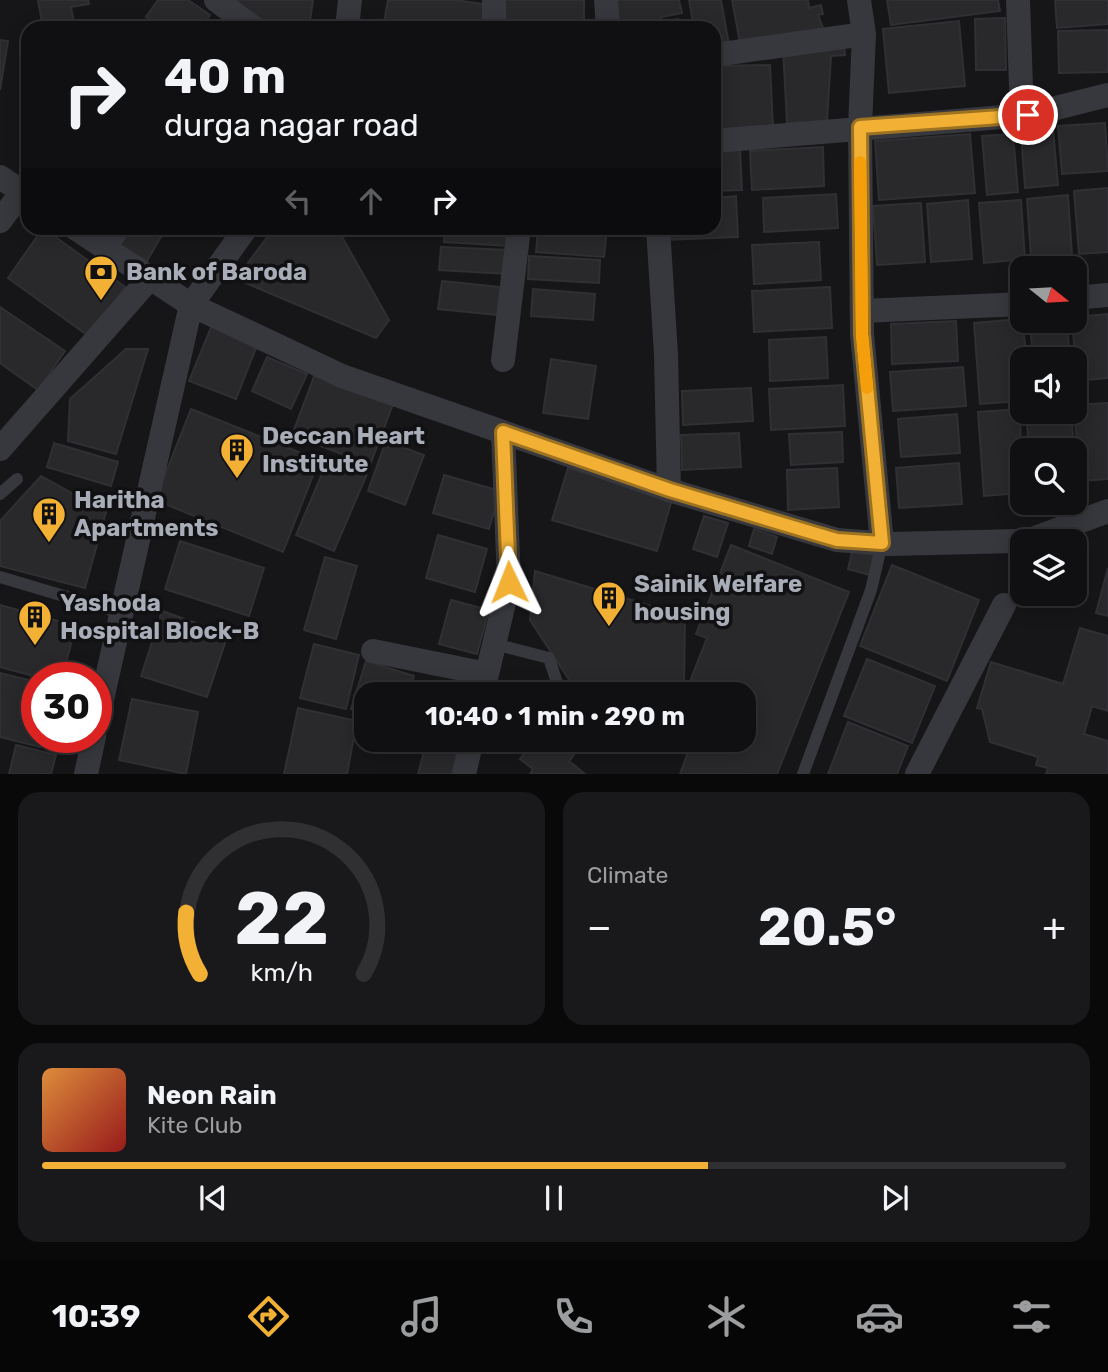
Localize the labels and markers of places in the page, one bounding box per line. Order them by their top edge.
pin [998,85,1058,145]
bank icon: Bank of Baroda [82,253,120,302]
place label: Bank of Baroda [126,258,307,286]
place label: Deccan Heart Institute [262,422,425,478]
building icon: Deccan Heart Institute [218,431,256,480]
place label: Haritha Apartments [74,486,219,542]
building icon: Haritha Apartments [30,495,68,544]
place label: Sainik Welfare housing [634,570,802,626]
building icon: Sainik Welfare housing [590,579,628,628]
place label: Yashoda Hospital Block-B [60,589,259,645]
building icon: Yashoda Hospital Block-B [16,598,54,647]

